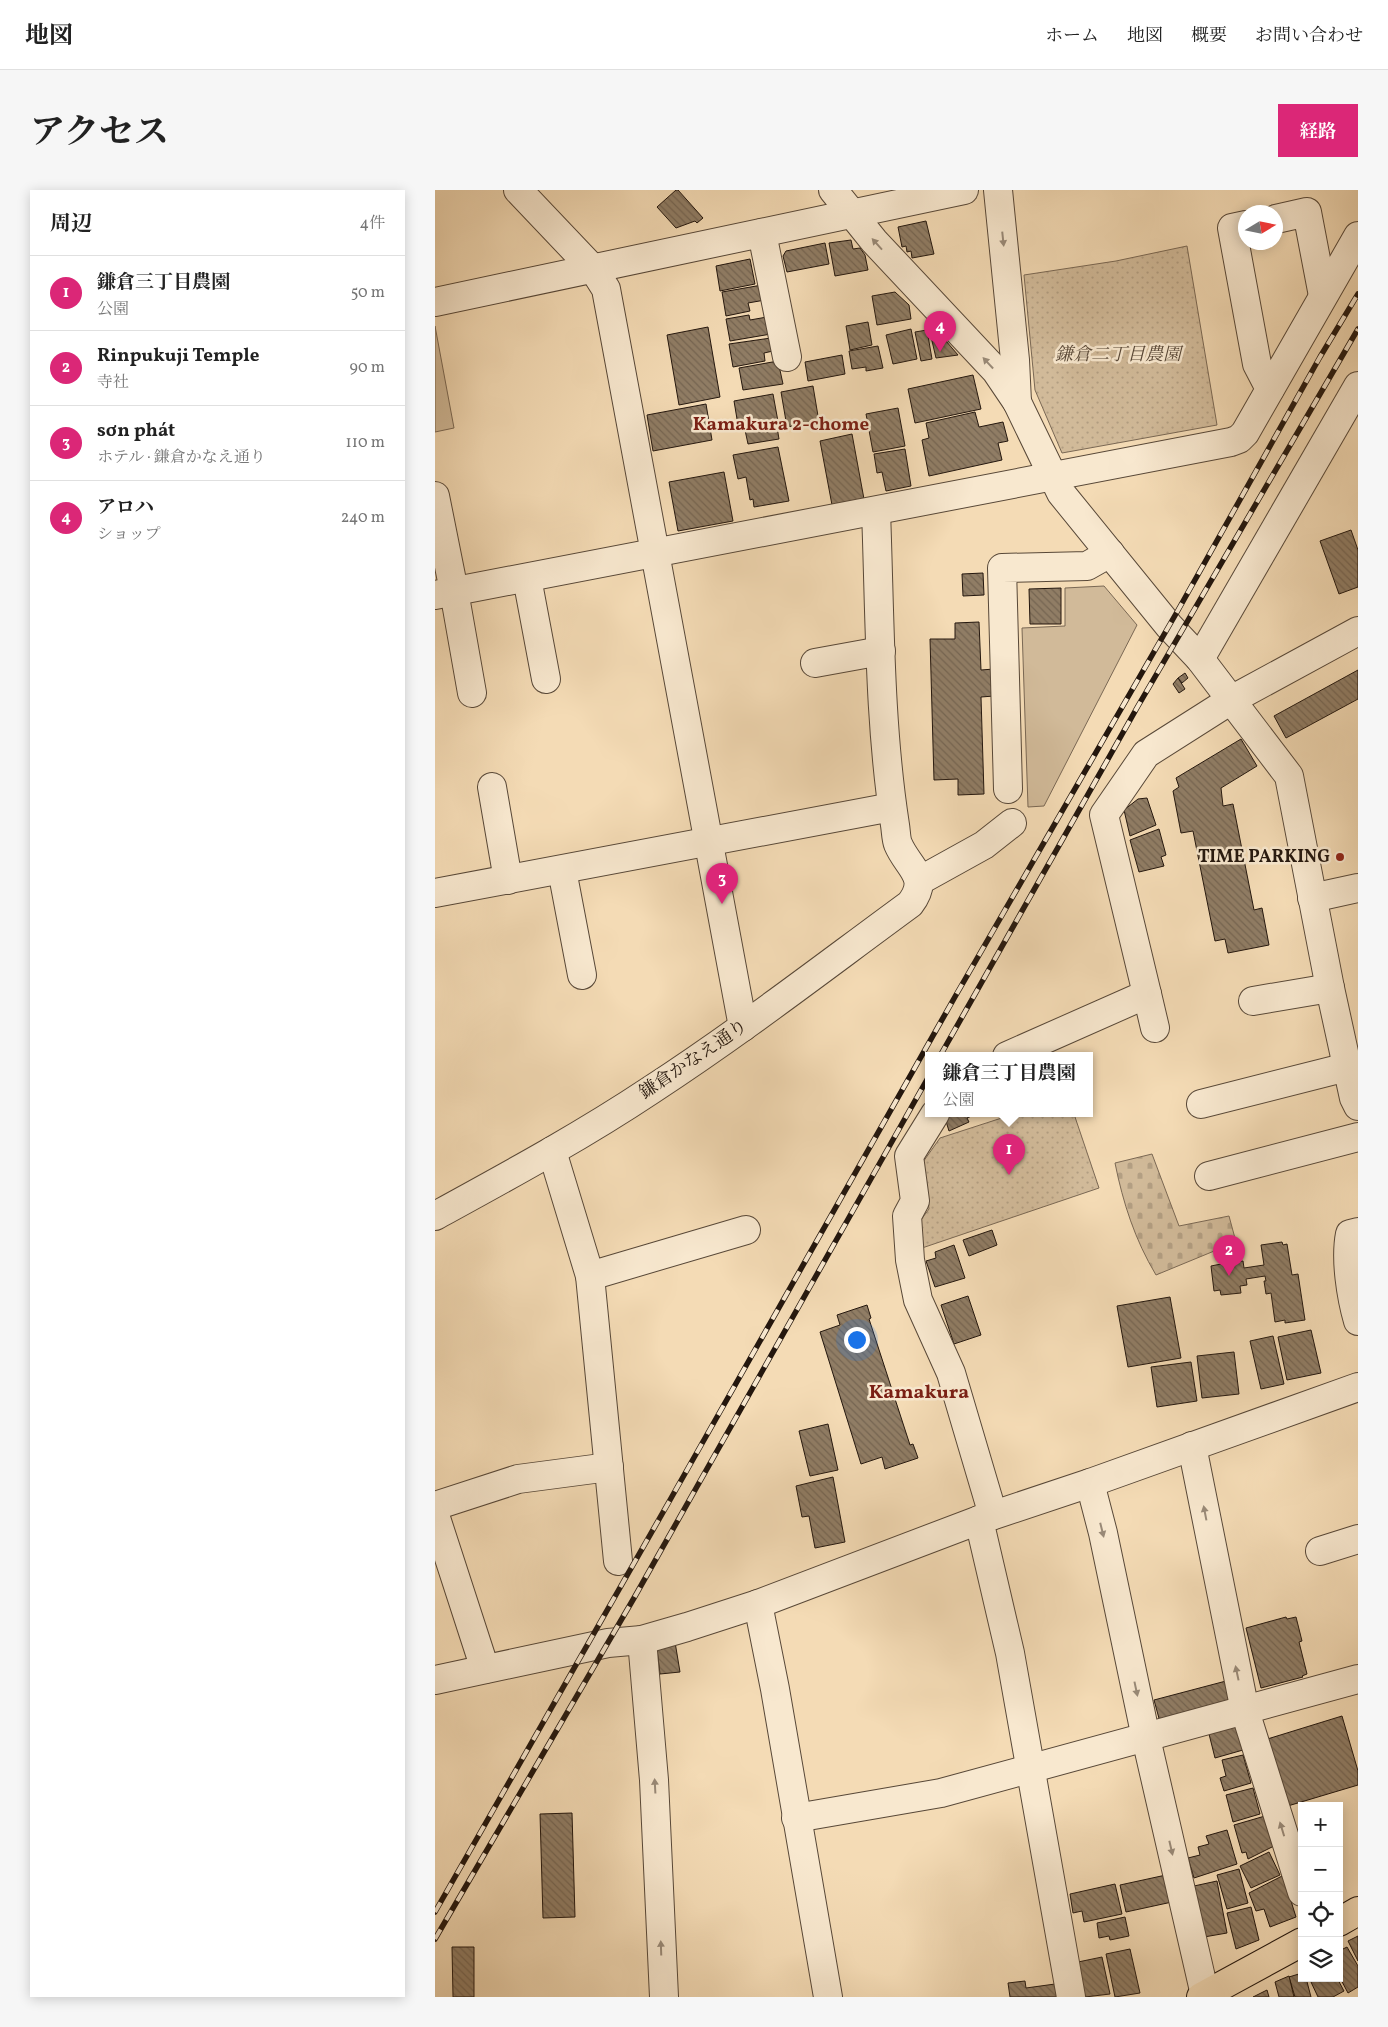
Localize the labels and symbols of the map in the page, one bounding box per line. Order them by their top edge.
north arrow [1238,205,1283,250]
one-way arrow [999,231,1007,247]
one-way arrow [871,239,883,251]
pin: 4 [924,311,956,352]
park label: 鎌倉二丁目農園 [1055,343,1184,368]
one-way arrow [982,357,994,369]
district label: Kamakura 2-chome [693,412,869,438]
place label: TIME PARKING [1198,845,1330,870]
marker: TIME PARKING [1334,851,1346,863]
pin: 3 [706,863,738,904]
street label: 鎌倉かなえ通り [635,1014,753,1106]
pin: 1 [993,1134,1025,1175]
pin: 2 [1213,1235,1245,1276]
your location [844,1327,870,1353]
district label: Kamakura [869,1379,969,1407]
one-way arrow [1201,1505,1209,1521]
one-way arrow [1098,1523,1106,1538]
one-way arrow [1233,1665,1241,1680]
one-way arrow [1132,1681,1140,1697]
one-way arrow [650,1778,658,1794]
one-way arrow [1278,1821,1286,1836]
one-way arrow [1167,1840,1175,1855]
one-way arrow [656,1940,664,1956]

